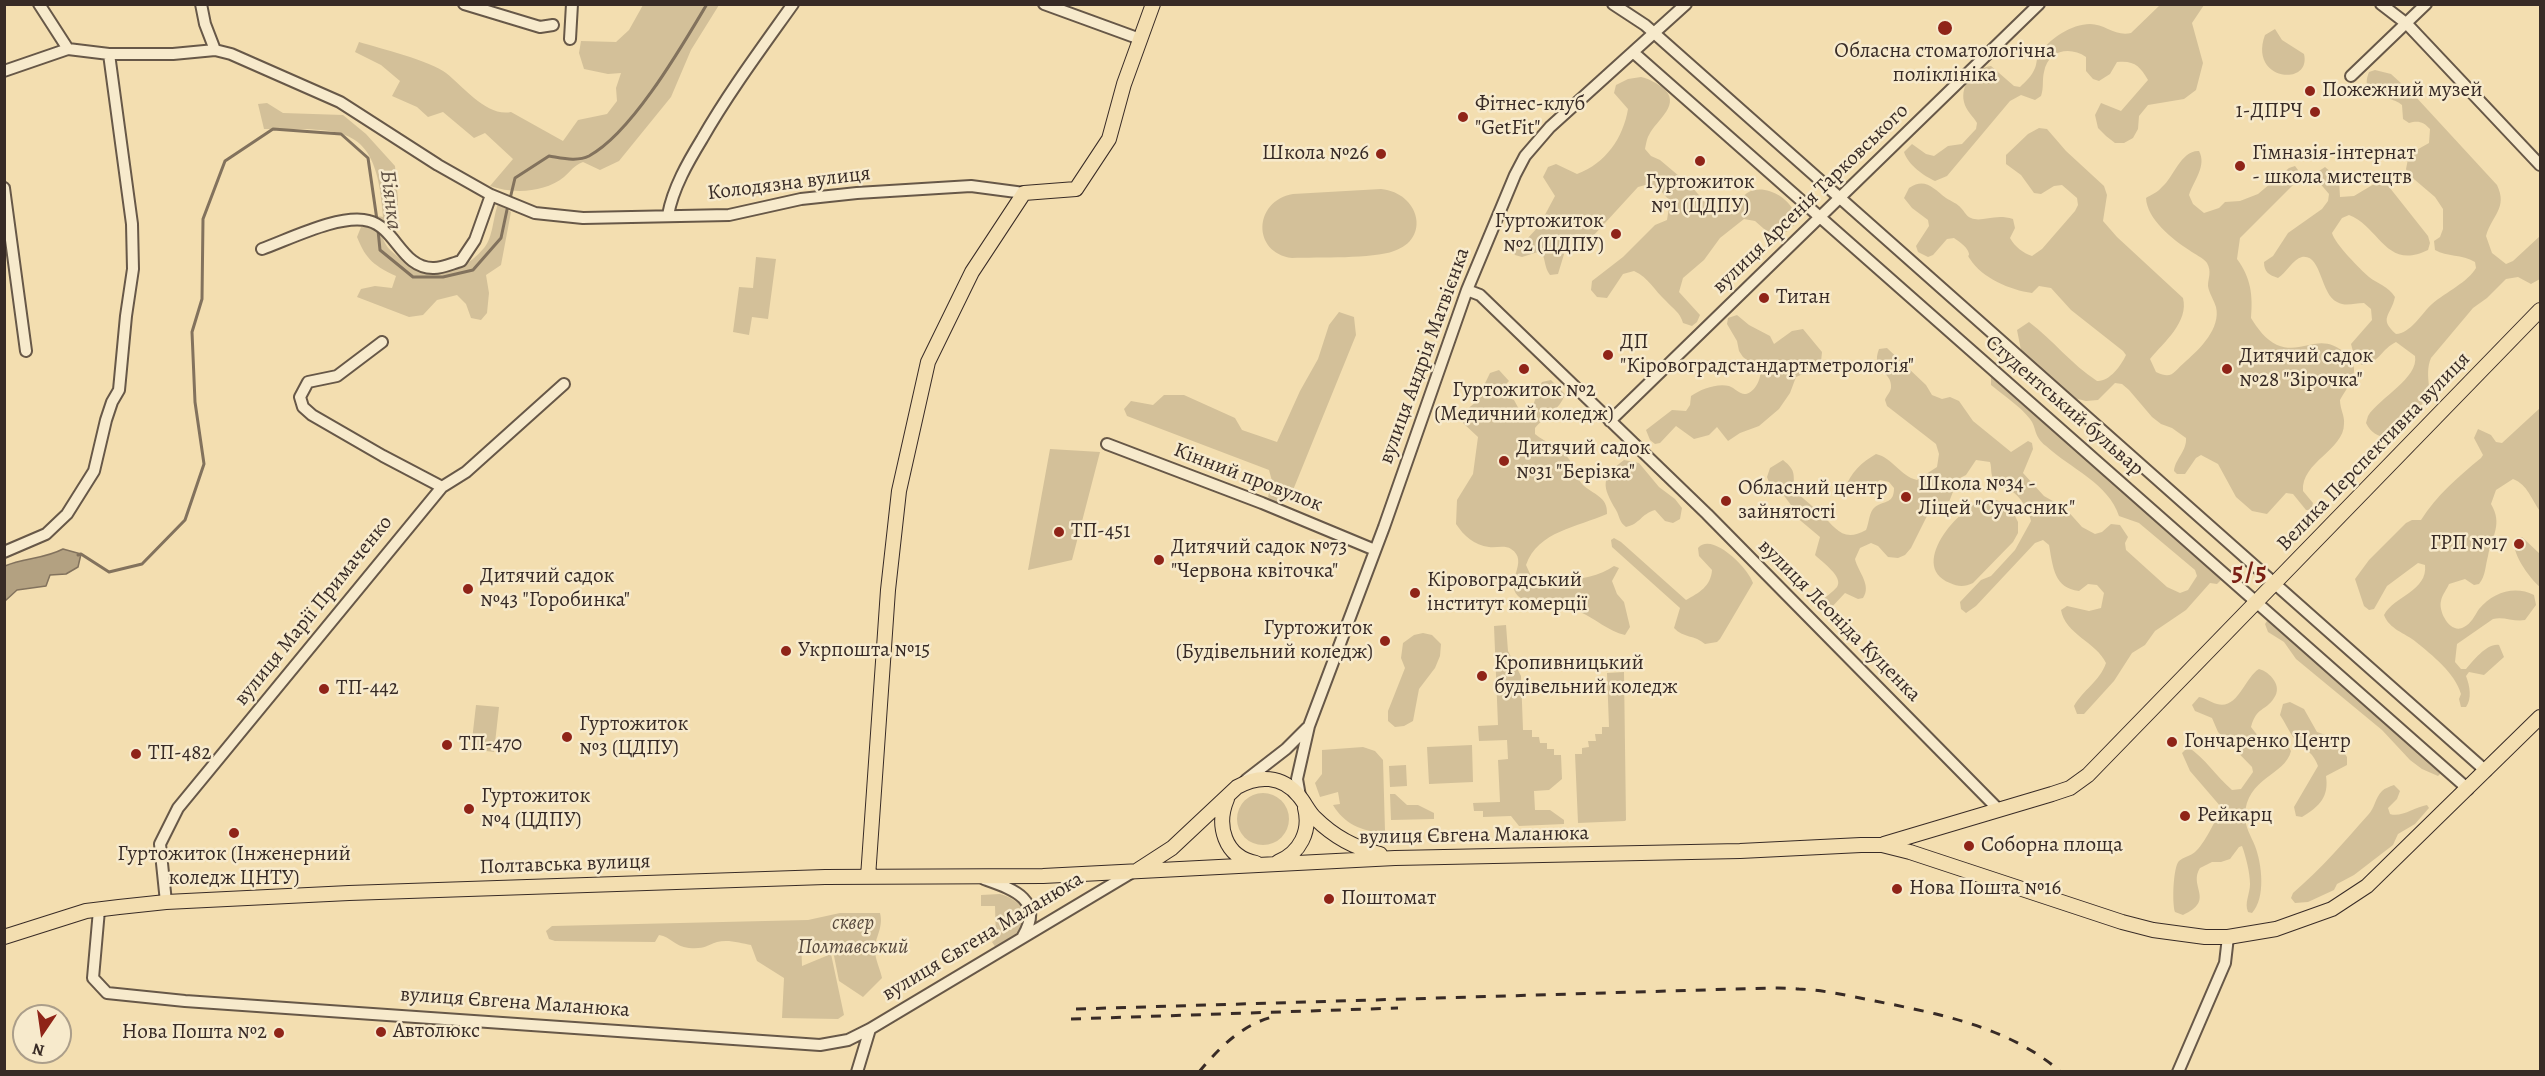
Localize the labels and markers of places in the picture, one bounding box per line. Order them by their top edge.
marker: Обласна стоматологічна поліклініка [1936,19,1954,37]
place label: Обласна стоматологічна поліклініка [1834,39,2056,89]
place label: Пожежний музей [2322,78,2482,104]
marker: Пожежний музей [2303,84,2317,98]
place label: Фітнес-клуб "GetFit" [1475,92,1585,142]
place label: 1-ДПРЧ [2235,99,2303,125]
marker: 1-ДПРЧ [2308,105,2322,119]
marker: Фітнес-клуб "GetFit" [1456,110,1470,124]
place label: Школа №26 [1262,141,1369,167]
place label: Гімназія-інтернат - школа мистецтв [2252,141,2416,191]
marker: Школа №26 [1374,147,1388,161]
marker: Гуртожиток №1 (ЦДПУ) [1693,154,1707,168]
marker: Гімназія-інтернат - школа мистецтв [2233,159,2247,173]
place label: Гуртожиток №1 (ЦДПУ) [1645,170,1755,220]
place label: Гуртожиток №2 (ЦДПУ) [1495,209,1604,259]
marker: Гуртожиток №2 (ЦДПУ) [1609,227,1623,241]
place label: Титан [1776,285,1830,311]
marker: Титан [1757,291,1771,305]
place label: ДП "Кіровоградстандартметрологія" [1620,330,1914,380]
place label: Дитячий садок №28 "Зірочка" [2239,344,2373,394]
marker: ДП "Кіровоградстандартметрологія" [1601,348,1615,362]
marker: Гуртожиток №2 (Медичний коледж) [1517,362,1531,376]
marker: Дитячий садок №28 "Зірочка" [2220,362,2234,376]
place label: Гуртожиток №2 (Медичний коледж) [1434,378,1614,428]
place label: Дитячий садок №31 "Берізка" [1516,436,1650,486]
marker: Дитячий садок №31 "Берізка" [1497,454,1511,468]
place label: Школа №34 - Ліцей "Сучасник" [1918,472,2075,522]
place label: Обласний центр зайнятості [1738,476,1888,526]
marker: Школа №34 - Ліцей "Сучасник" [1899,490,1913,504]
marker: Обласний центр зайнятості [1719,494,1733,508]
place label: ТП-451 [1071,519,1130,545]
marker: ТП-451 [1052,525,1066,539]
place label: ГРП №17 [2430,531,2507,557]
place label: Дитячий садок №73 "Червона квіточка" [1171,535,1347,585]
marker: ГРП №17 [2512,537,2526,551]
marker: Дитячий садок №73 "Червона квіточка" [1152,553,1166,567]
place label: Дитячий садок №43 "Горобинка" [480,564,630,614]
place label: Кіровоградський інститут комерції [1427,568,1588,618]
marker: Дитячий садок №43 "Горобинка" [461,582,475,596]
marker: Кіровоградський інститут комерції [1408,586,1422,600]
place label: Гуртожиток (Будівельний коледж) [1176,616,1373,666]
marker: Гуртожиток (Будівельний коледж) [1378,634,1392,648]
place label: Укрпошта №15 [798,638,930,664]
marker: Укрпошта №15 [779,644,793,658]
place label: Кропивницький будівельний коледж [1494,651,1678,701]
marker: Кропивницький будівельний коледж [1475,669,1489,683]
place label: ТП-442 [336,676,399,702]
marker: ТП-442 [317,682,331,696]
place label: Гуртожиток №3 (ЦДПУ) [579,712,688,762]
place label: Гончаренко Центр [2184,729,2351,755]
marker: Гуртожиток №3 (ЦДПУ) [560,730,574,744]
place label: ТП-470 [459,732,522,758]
marker: Гончаренко Центр [2165,735,2179,749]
marker: ТП-470 [440,738,454,752]
place label: ТП-482 [148,741,211,767]
marker: ТП-482 [129,747,143,761]
place label: Гуртожиток №4 (ЦДПУ) [481,784,590,834]
marker: Гуртожиток №4 (ЦДПУ) [462,802,476,816]
place label: Рейкарц [2197,803,2272,829]
marker: Рейкарц [2178,809,2192,823]
marker: Гуртожиток (Інженерний коледж ЦНТУ) [227,826,241,840]
place label: Соборна площа [1981,833,2123,859]
marker: Соборна площа [1962,839,1976,853]
place label: Гуртожиток (Інженерний коледж ЦНТУ) [117,842,351,892]
place label: Нова Пошта №16 [1909,876,2061,902]
marker: Нова Пошта №16 [1890,882,1904,896]
place label: Поштомат [1341,886,1436,912]
marker: Поштомат [1322,892,1336,906]
place label: Автолюкс [393,1019,480,1045]
place label: Нова Пошта №2 [122,1020,267,1046]
marker: Автолюкс [374,1025,388,1039]
marker: Нова Пошта №2 [272,1026,286,1040]

